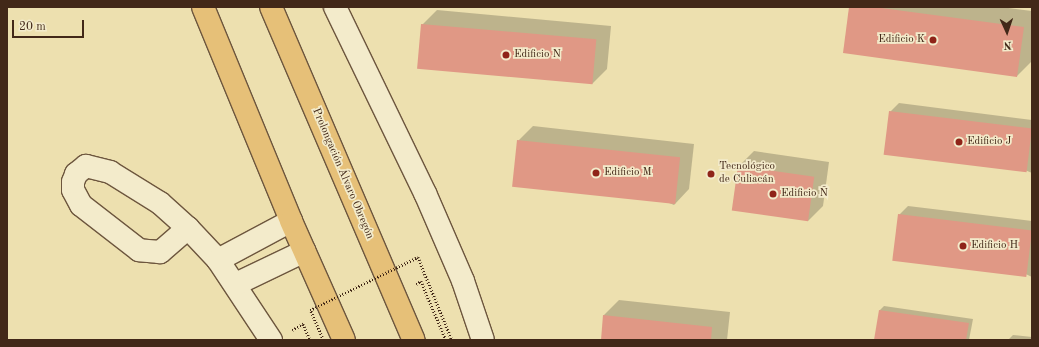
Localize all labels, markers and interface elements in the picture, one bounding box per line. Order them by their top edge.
scale bar [14,12,86,38]
north arrow [987,12,1027,52]
text: 20 m [19,21,46,33]
place label: Edificio K [878,33,925,47]
marker: Edificio K [928,35,938,45]
text: N [1003,39,1012,50]
place label: Edificio N [514,48,561,62]
marker: Edificio N [501,50,511,60]
street label: Prolongación Álvaro Obregón [308,107,376,241]
place label: Edificio J [967,135,1011,149]
marker: Edificio J [954,137,964,147]
place label: Tecnológico de Culiacán [719,161,775,187]
place label: Edificio M [604,166,652,180]
marker: Edificio M [591,168,601,178]
marker: Tecnológico de Culiacán [706,169,716,179]
place label: Edificio Ñ [781,187,828,201]
marker: Edificio Ñ [768,189,778,199]
place label: Edificio H [971,239,1018,253]
marker: Edificio H [958,241,968,251]

